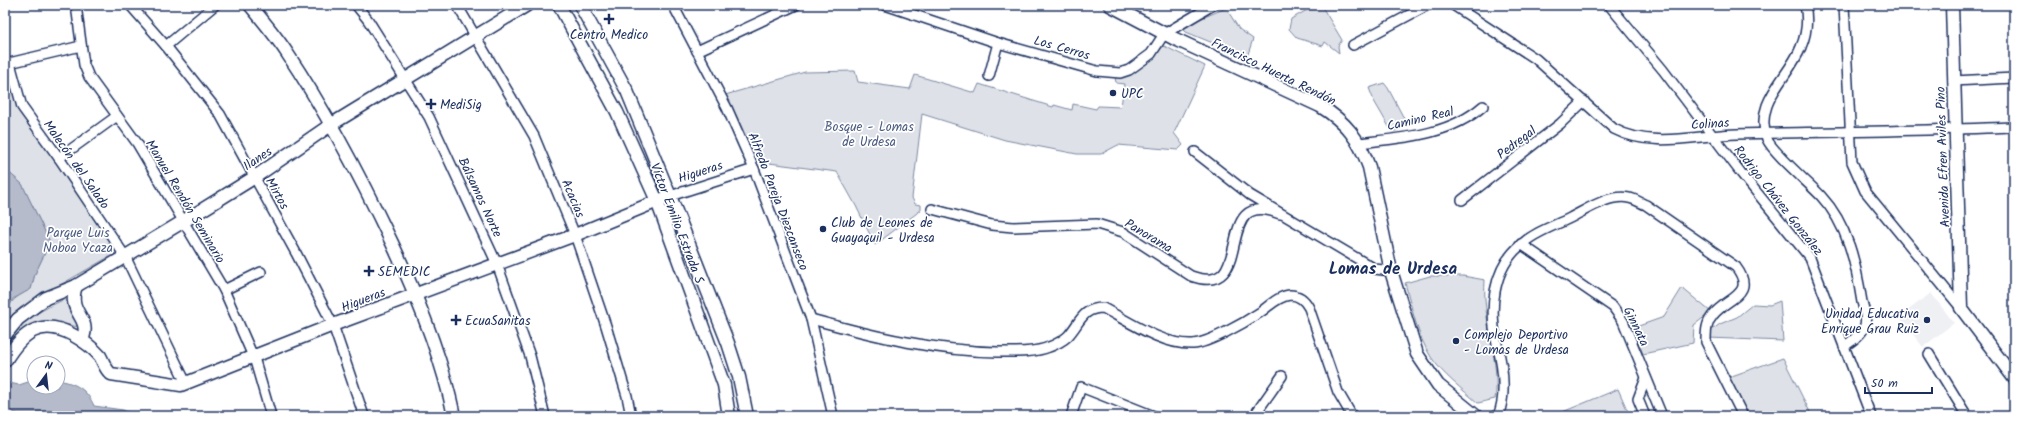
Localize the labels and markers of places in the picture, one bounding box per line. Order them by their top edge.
marker: Centro Medico [603,13,615,25]
place label: Centro Medico [570,25,648,46]
place label: UPC [1121,84,1144,105]
marker: UPC [1108,88,1118,98]
place label: MediSig [440,95,482,116]
marker: MediSig [425,98,437,110]
place label: Club de Leones de Guayaquil - Urdesa [831,213,935,249]
marker: Club de Leones de Guayaquil - Urdesa [818,224,828,234]
place label: SEMEDIC [378,262,431,283]
marker: SEMEDIC [363,265,375,277]
place label: Unidad Educativa Enrique Grau Ruiz [1821,304,1919,340]
place label: EcuaSanitas [465,311,531,332]
marker: EcuaSanitas [450,314,462,326]
marker: Unidad Educativa Enrique Grau Ruiz [1922,315,1932,325]
place label: Complejo Deportivo - Lomas de Urdesa [1464,325,1569,361]
marker: Complejo Deportivo - Lomas de Urdesa [1451,336,1461,346]

